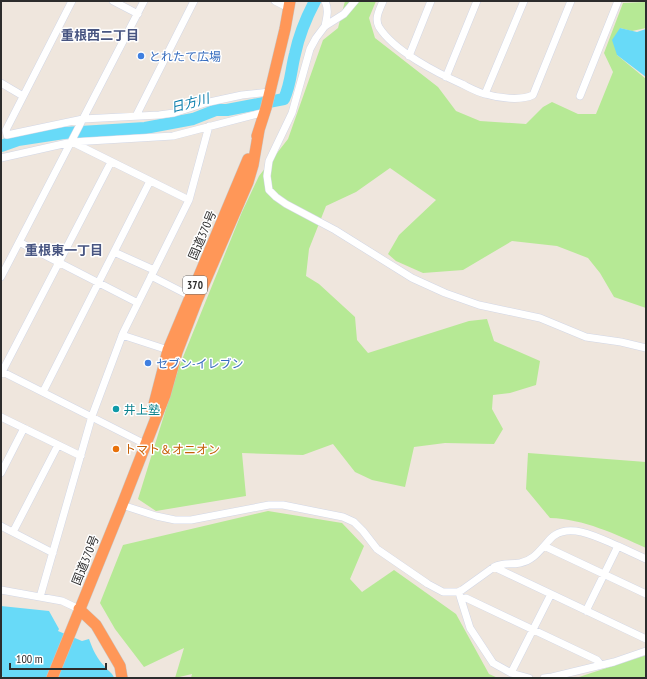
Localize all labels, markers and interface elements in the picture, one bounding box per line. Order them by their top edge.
district label: 重根西二丁目 [61,27,139,44]
place label: とれたて広場 [149,49,221,64]
marker: とれたて広場 [136,51,146,61]
water label: 日方川 [169,89,213,116]
street label: 国道370号 [185,208,219,262]
district label: 重根東一丁目 [25,242,103,259]
road number: 370 [183,276,207,294]
place label: セブン-イレブン [156,356,244,371]
marker: セブン-イレブン [143,358,153,368]
place label: 井上塾 [124,402,160,417]
marker: 井上塾 [111,404,121,414]
place label: トマト＆オニオン [124,442,220,457]
marker: トマト＆オニオン [111,444,121,454]
street label: 国道370号 [68,533,102,587]
scale bar [10,645,106,671]
text: 100 m [16,651,43,666]

